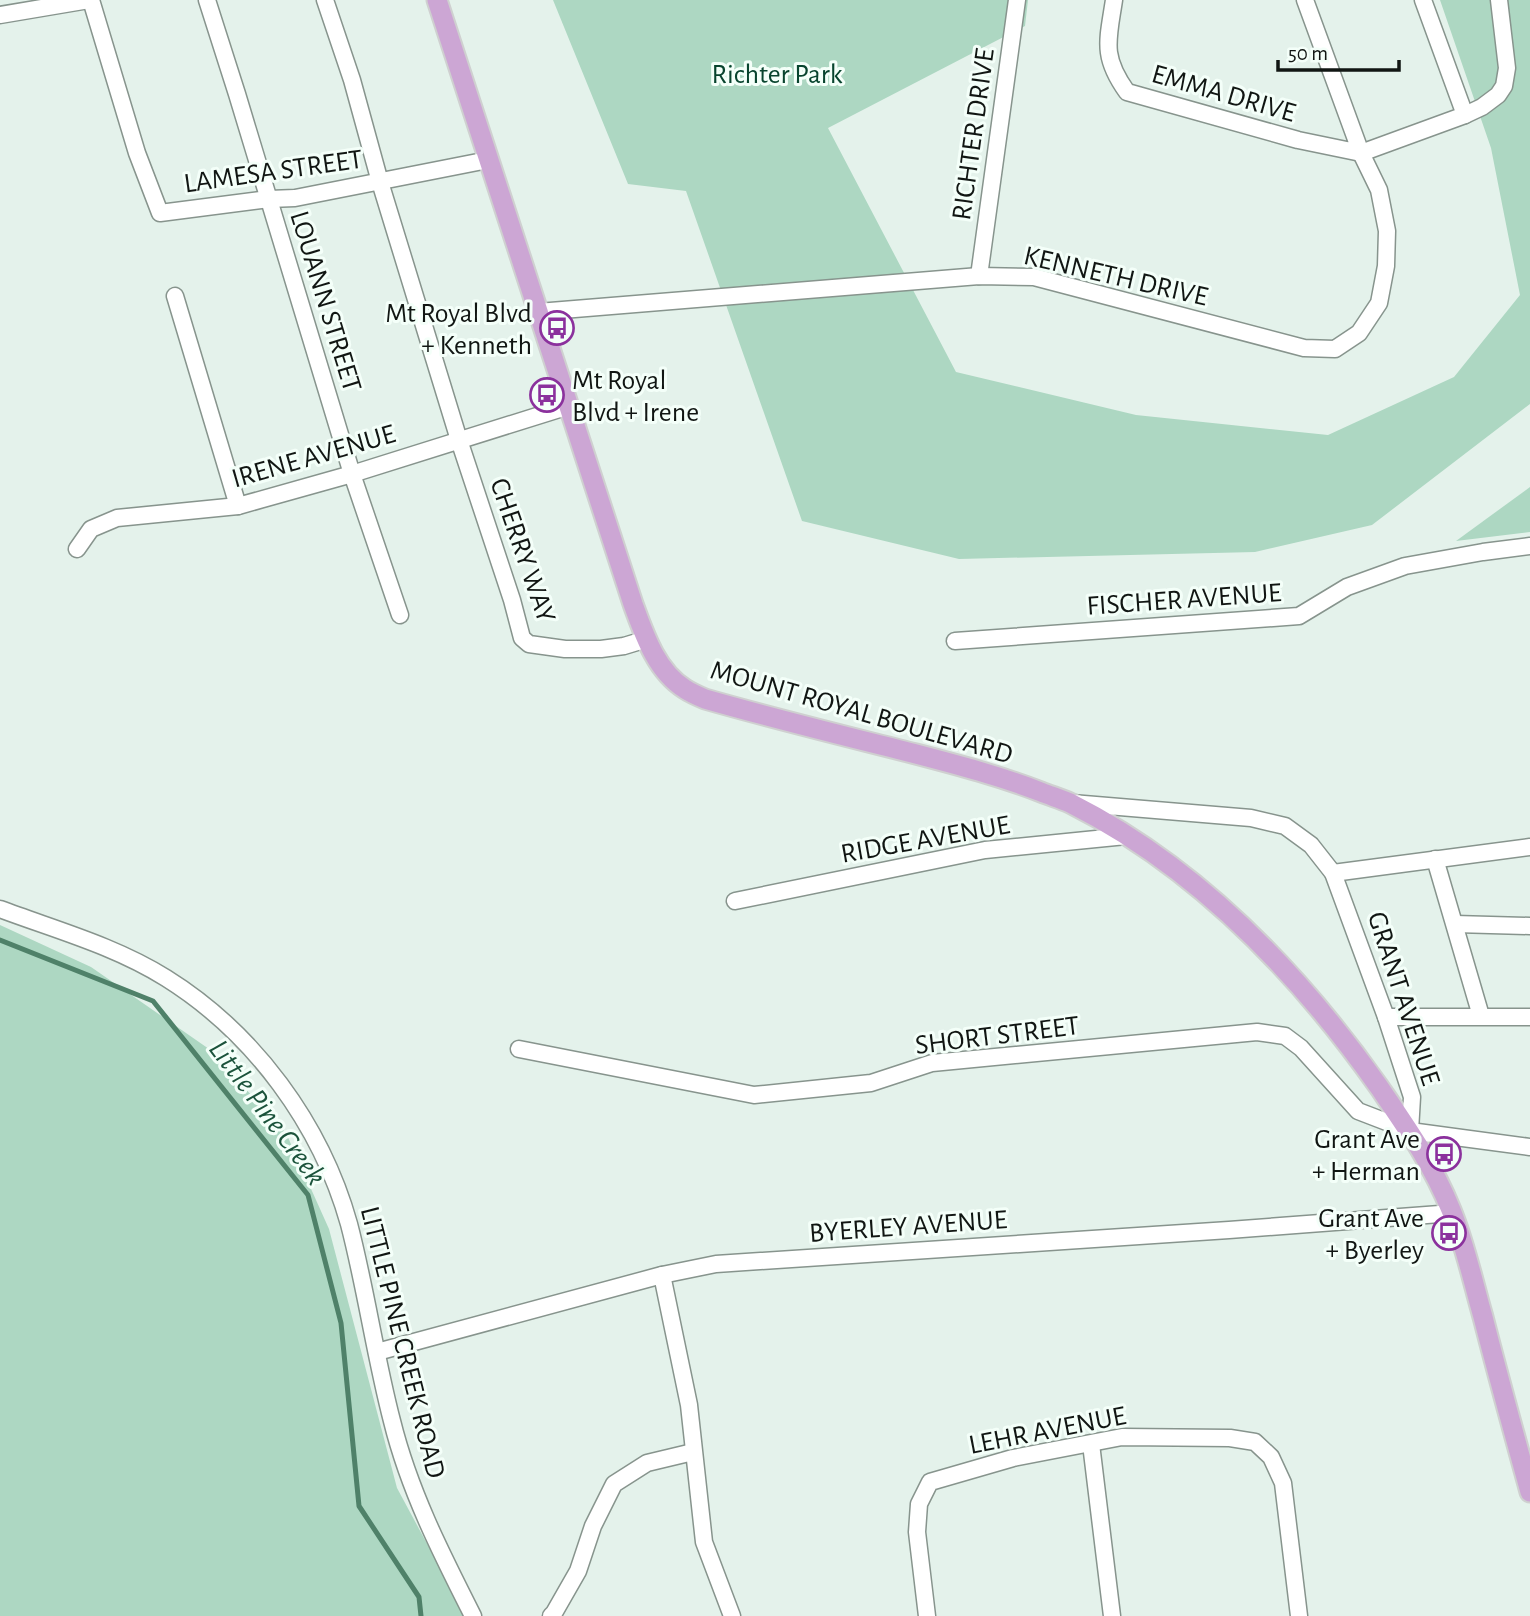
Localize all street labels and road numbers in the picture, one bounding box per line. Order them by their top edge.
street label: RICHTER DRIVE [948,47,1000,222]
street label: EMMA DRIVE [1148,60,1299,128]
street label: LAMESA STREET [182,146,365,198]
street label: LOUANN STREET [284,208,366,395]
street label: KENNETH DRIVE [1021,242,1210,312]
street label: IRENE AVENUE [229,420,399,494]
street label: CHERRY WAY [484,475,560,627]
street label: FISCHER AVENUE [1086,579,1283,621]
street label: MOUNT ROYAL BOULEVARD [707,656,1016,770]
street label: RIDGE AVENUE [839,811,1012,869]
street label: GRANT AVENUE [1362,908,1444,1089]
street label: SHORT STREET [914,1012,1081,1060]
street label: LITTLE PINE CREEK ROAD [355,1204,449,1481]
street label: BYERLEY AVENUE [808,1206,1008,1248]
street label: LEHR AVENUE [966,1402,1128,1460]

